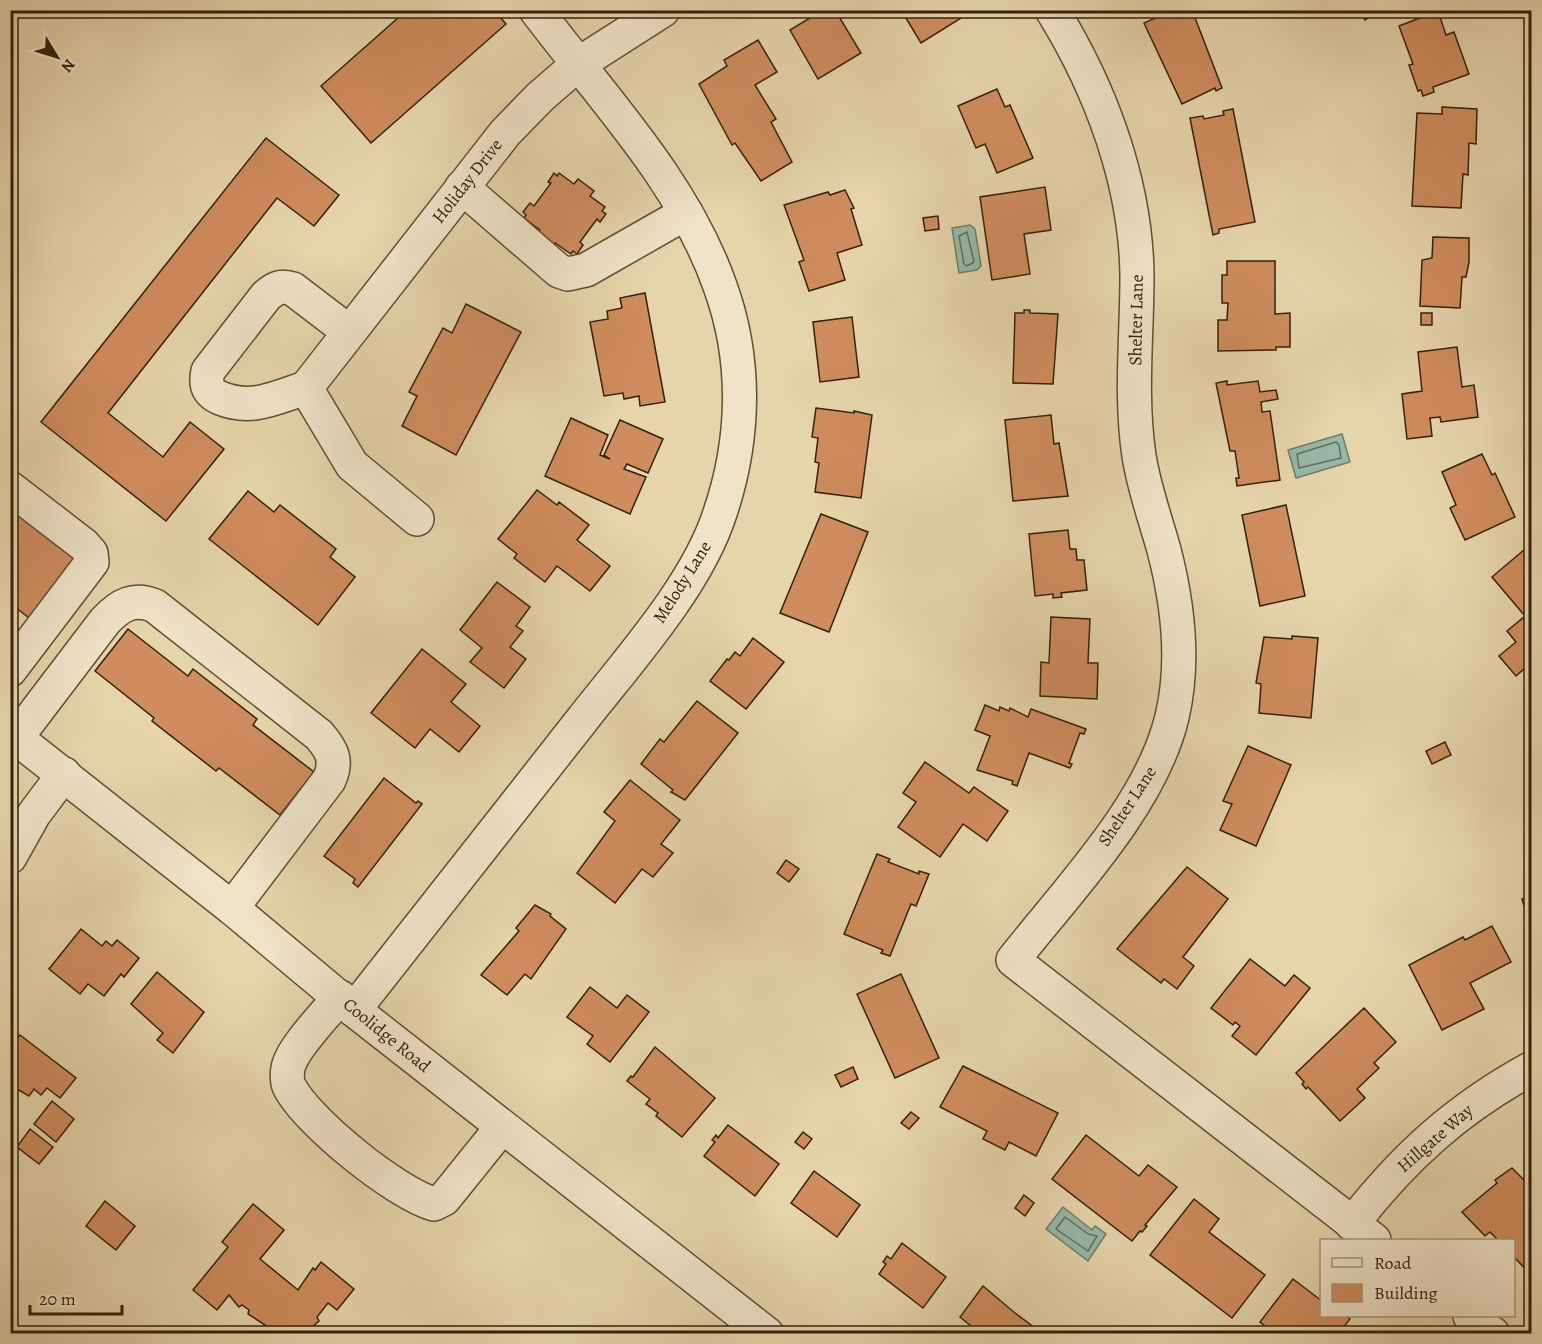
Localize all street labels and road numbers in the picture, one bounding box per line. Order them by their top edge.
street label: Holiday Drive [426,134,508,228]
street label: Shelter Lane [1123,274,1149,366]
street label: Melody Lane [647,536,717,628]
street label: Shelter Lane [1092,761,1162,851]
street label: Coolidge Road [338,992,436,1078]
street label: Hillgate Way [1392,1098,1479,1178]

